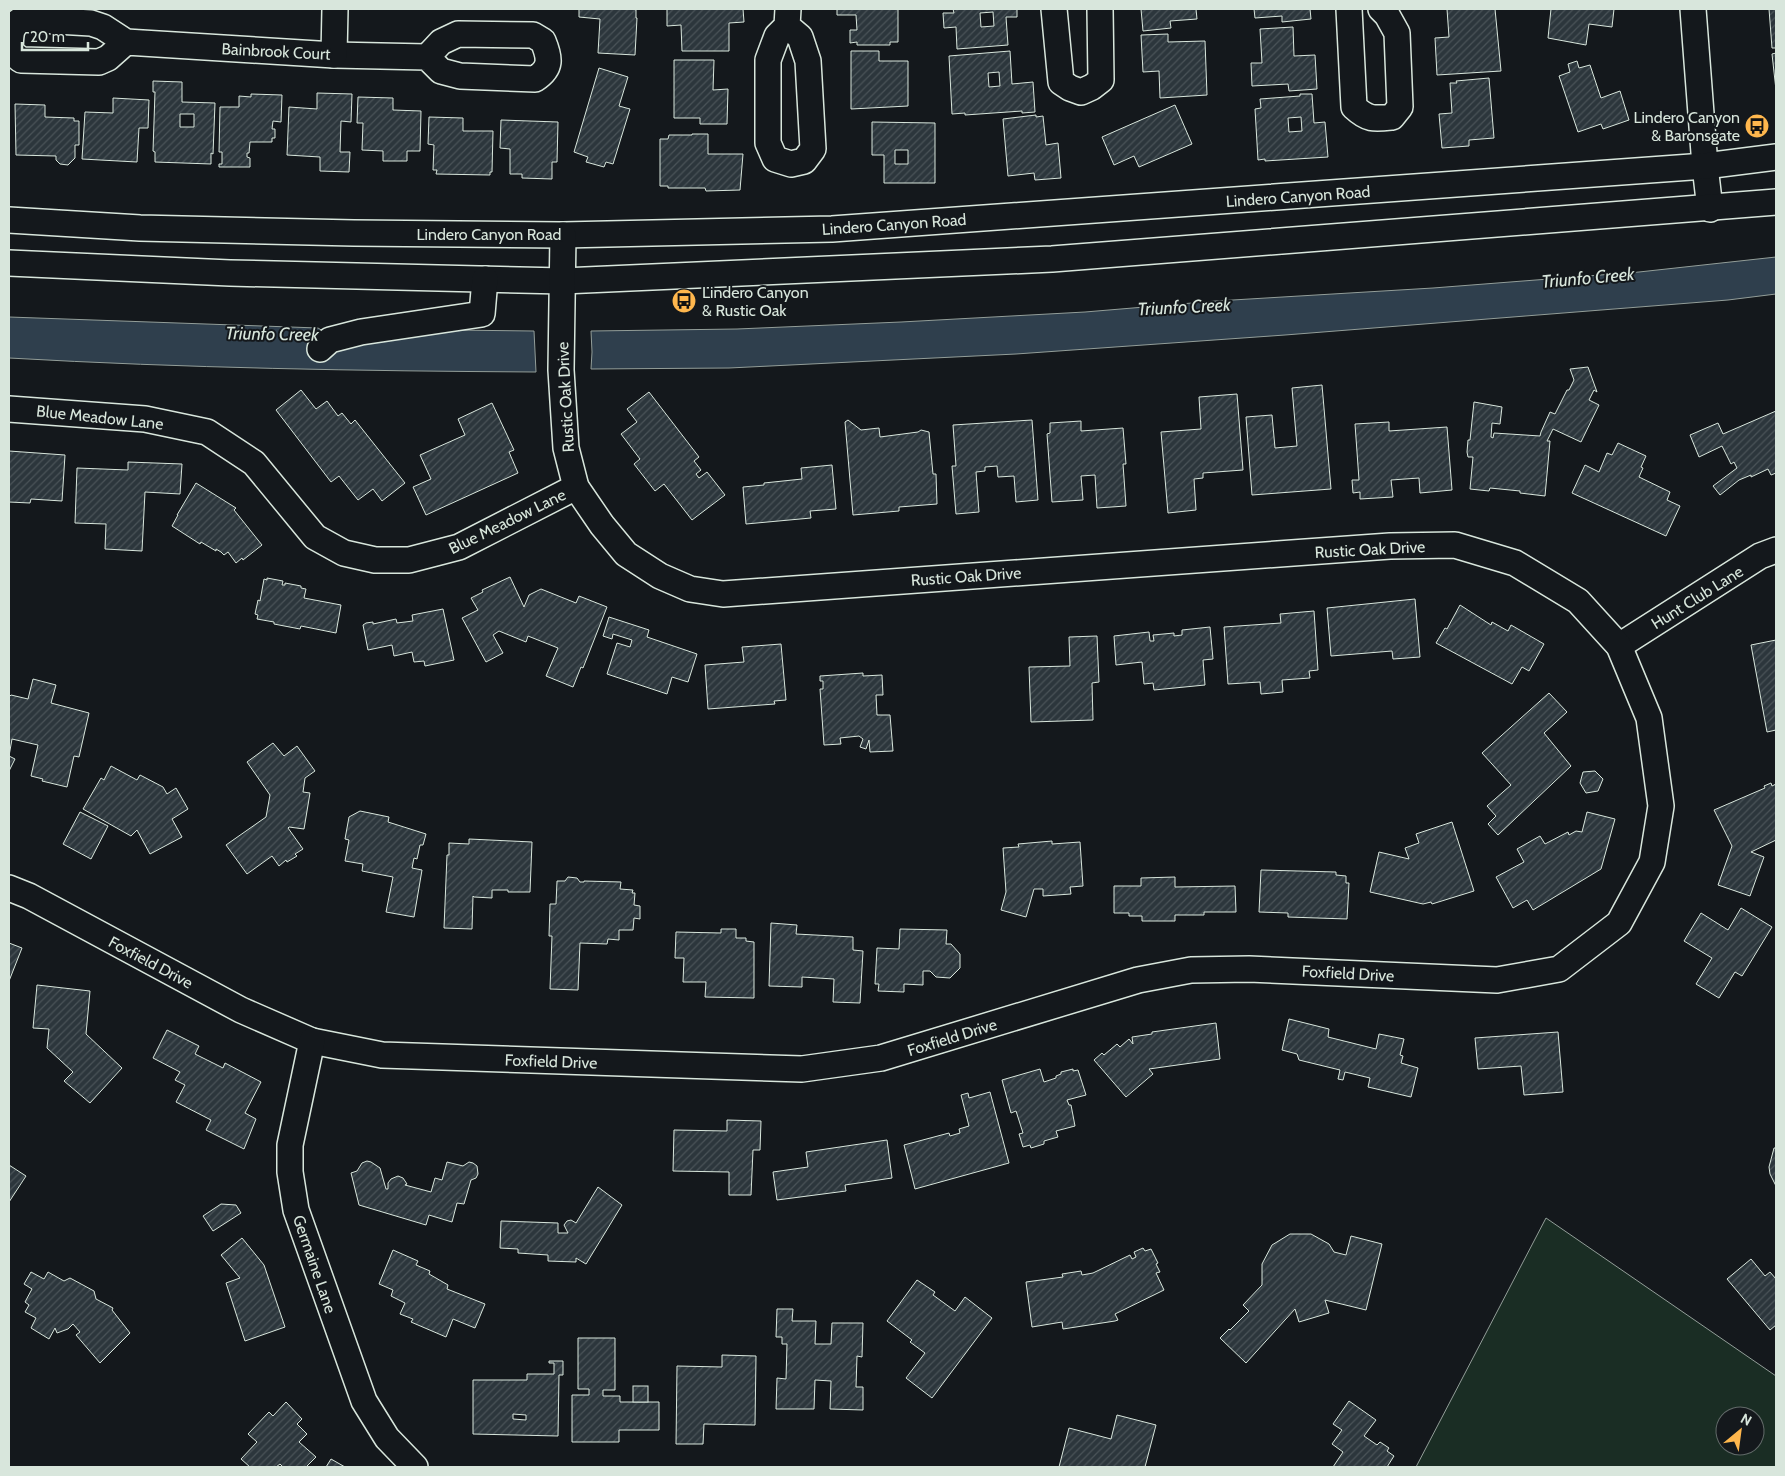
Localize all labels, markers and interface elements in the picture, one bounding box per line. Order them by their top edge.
scale bar [22,20,89,52]
text: 20 m [30,28,65,46]
street label: Bainbrook Court [221,39,331,64]
place label: Lindero Canyon & Baronsgate [1633,108,1740,145]
bus stop icon: Lindero Canyon & Baronsgate [1744,113,1770,139]
street label: Lindero Canyon Road [1225,182,1371,211]
street label: Lindero Canyon Road [821,210,967,239]
street label: Lindero Canyon Road [417,225,561,244]
water label: Triunfo Creek [1541,263,1637,293]
place label: Lindero Canyon & Rustic Oak [702,283,809,320]
bus stop icon: Lindero Canyon & Rustic Oak [671,288,697,314]
water label: Triunfo Creek [1137,294,1233,320]
water label: Triunfo Creek [225,322,320,346]
street label: Rustic Oak Drive [553,341,578,453]
street label: Blue Meadow Lane [35,401,164,434]
street label: Blue Meadow Lane [446,485,569,558]
street label: Rustic Oak Drive [1314,537,1426,562]
street label: Hunt Club Lane [1648,562,1747,633]
street label: Rustic Oak Drive [910,563,1022,590]
street label: Foxfield Drive [105,932,196,993]
street label: Foxfield Drive [1301,962,1395,985]
street label: Foxfield Drive [905,1015,999,1060]
street label: Foxfield Drive [504,1050,598,1073]
street label: Germaine Lane [289,1213,340,1316]
north arrow [1715,1406,1765,1456]
text: N [1738,1409,1755,1430]

